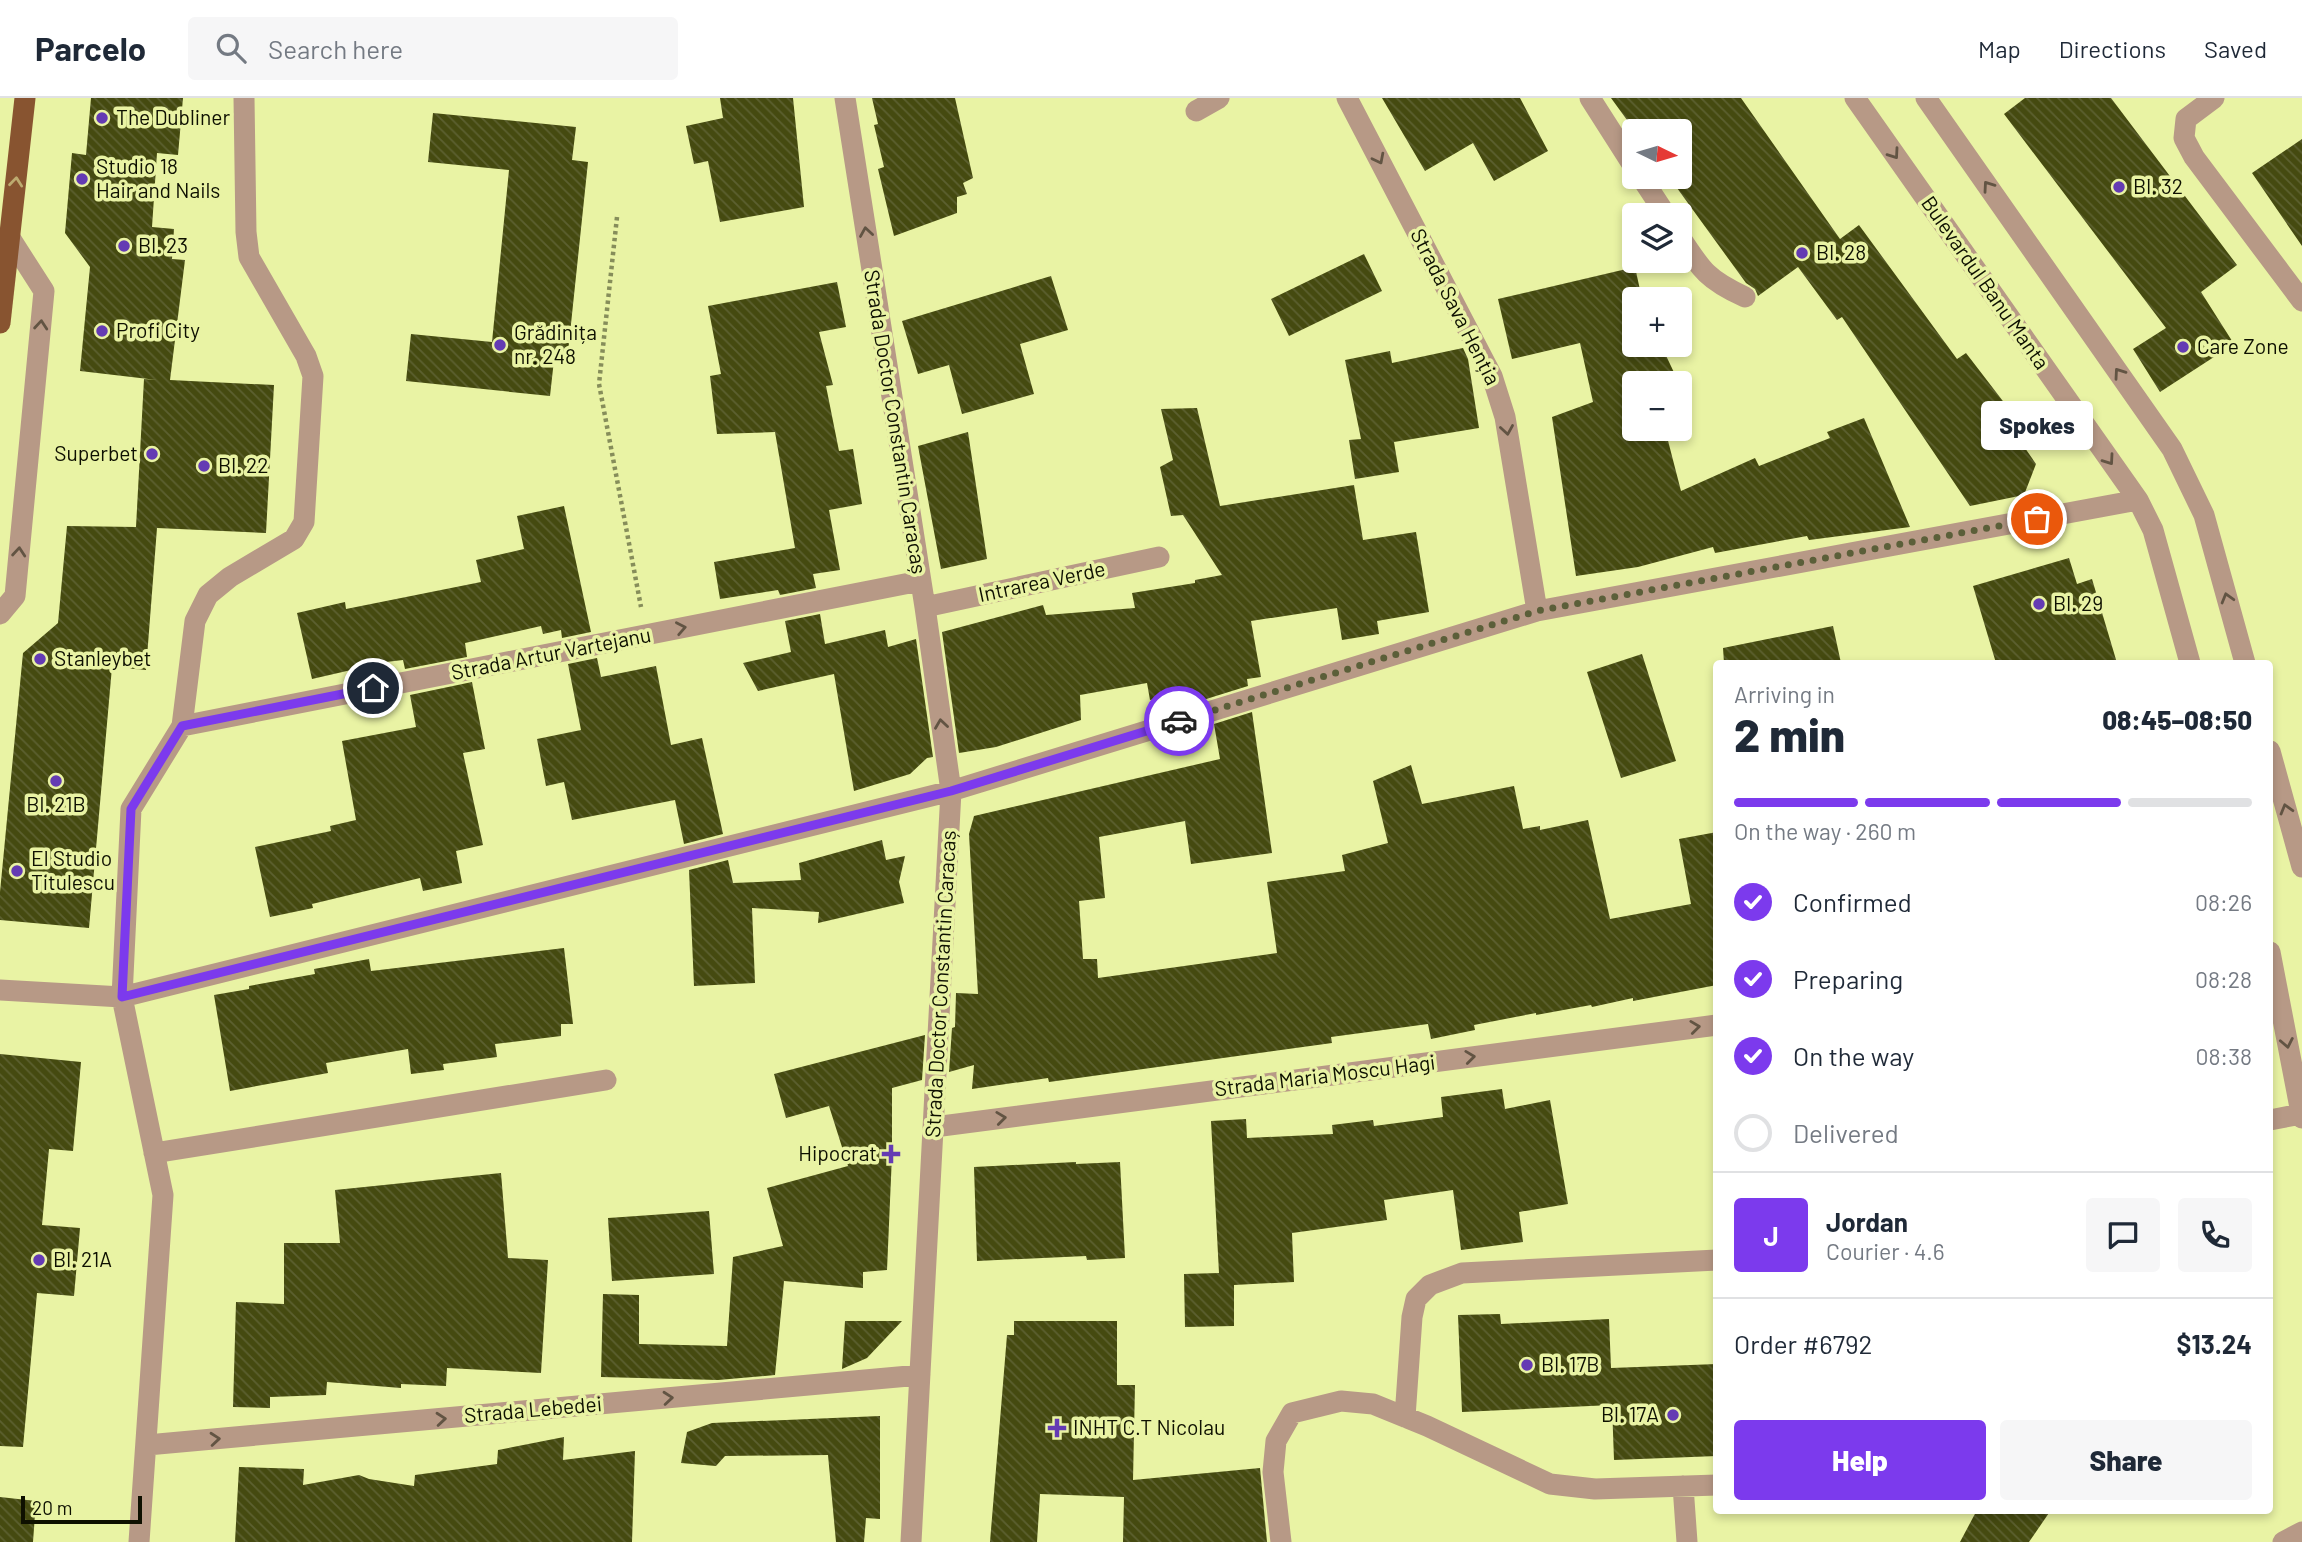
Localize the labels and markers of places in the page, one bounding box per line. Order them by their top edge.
place label: The Dubliner [116,104,230,129]
marker: The Dubliner [94,110,110,126]
place label: Studio 18 Hair and Nails [96,153,220,202]
marker: Studio 18 Hair and Nails [74,171,90,187]
place label: Bl. 32 [2133,173,2183,198]
marker: Bl. 32 [2111,179,2127,195]
place label: Bl. 23 [138,232,188,257]
marker: Bl. 23 [116,238,132,254]
place label: Bl. 28 [1816,239,1866,264]
marker: Bl. 28 [1794,245,1810,261]
place label: Profi City [116,317,200,342]
place label: Grădinița nr. 248 [514,319,597,368]
marker: Profi City [94,323,110,339]
place label: Care Zone [2197,333,2289,358]
marker: Grădinița nr. 248 [492,337,508,353]
marker: Care Zone [2175,339,2191,355]
callout: Spokes [1981,400,2093,449]
place label: Superbet [54,440,138,465]
marker: Superbet [144,446,160,462]
place label: Bl. 22 [218,452,269,477]
marker: Bl. 22 [196,458,212,474]
pin [2007,489,2067,549]
place label: Bl. 29 [2053,590,2103,615]
marker: Bl. 29 [2031,596,2047,612]
place label: Stanleybet [54,645,151,670]
marker: Stanleybet [32,651,48,667]
pin [343,658,403,718]
marker: Bl. 21B [48,773,64,789]
place label: Bl. 21B [26,791,86,816]
place label: El Studio Titulescu [31,845,115,894]
marker: El Studio Titulescu [9,863,25,879]
place label: Hipocrat [798,1140,877,1165]
marker: Hipocrat [883,1146,899,1162]
place label: Bl. 21A [53,1246,112,1271]
marker: Bl. 21A [31,1252,47,1268]
place label: Bl. 17B [1541,1351,1600,1376]
marker: Bl. 17B [1519,1357,1535,1373]
place label: Bl. 17A [1601,1401,1659,1426]
marker: Bl. 17A [1665,1407,1681,1423]
place label: INHT C.T Nicolau [1073,1414,1225,1439]
marker: INHT C.T Nicolau [1047,1418,1067,1438]

